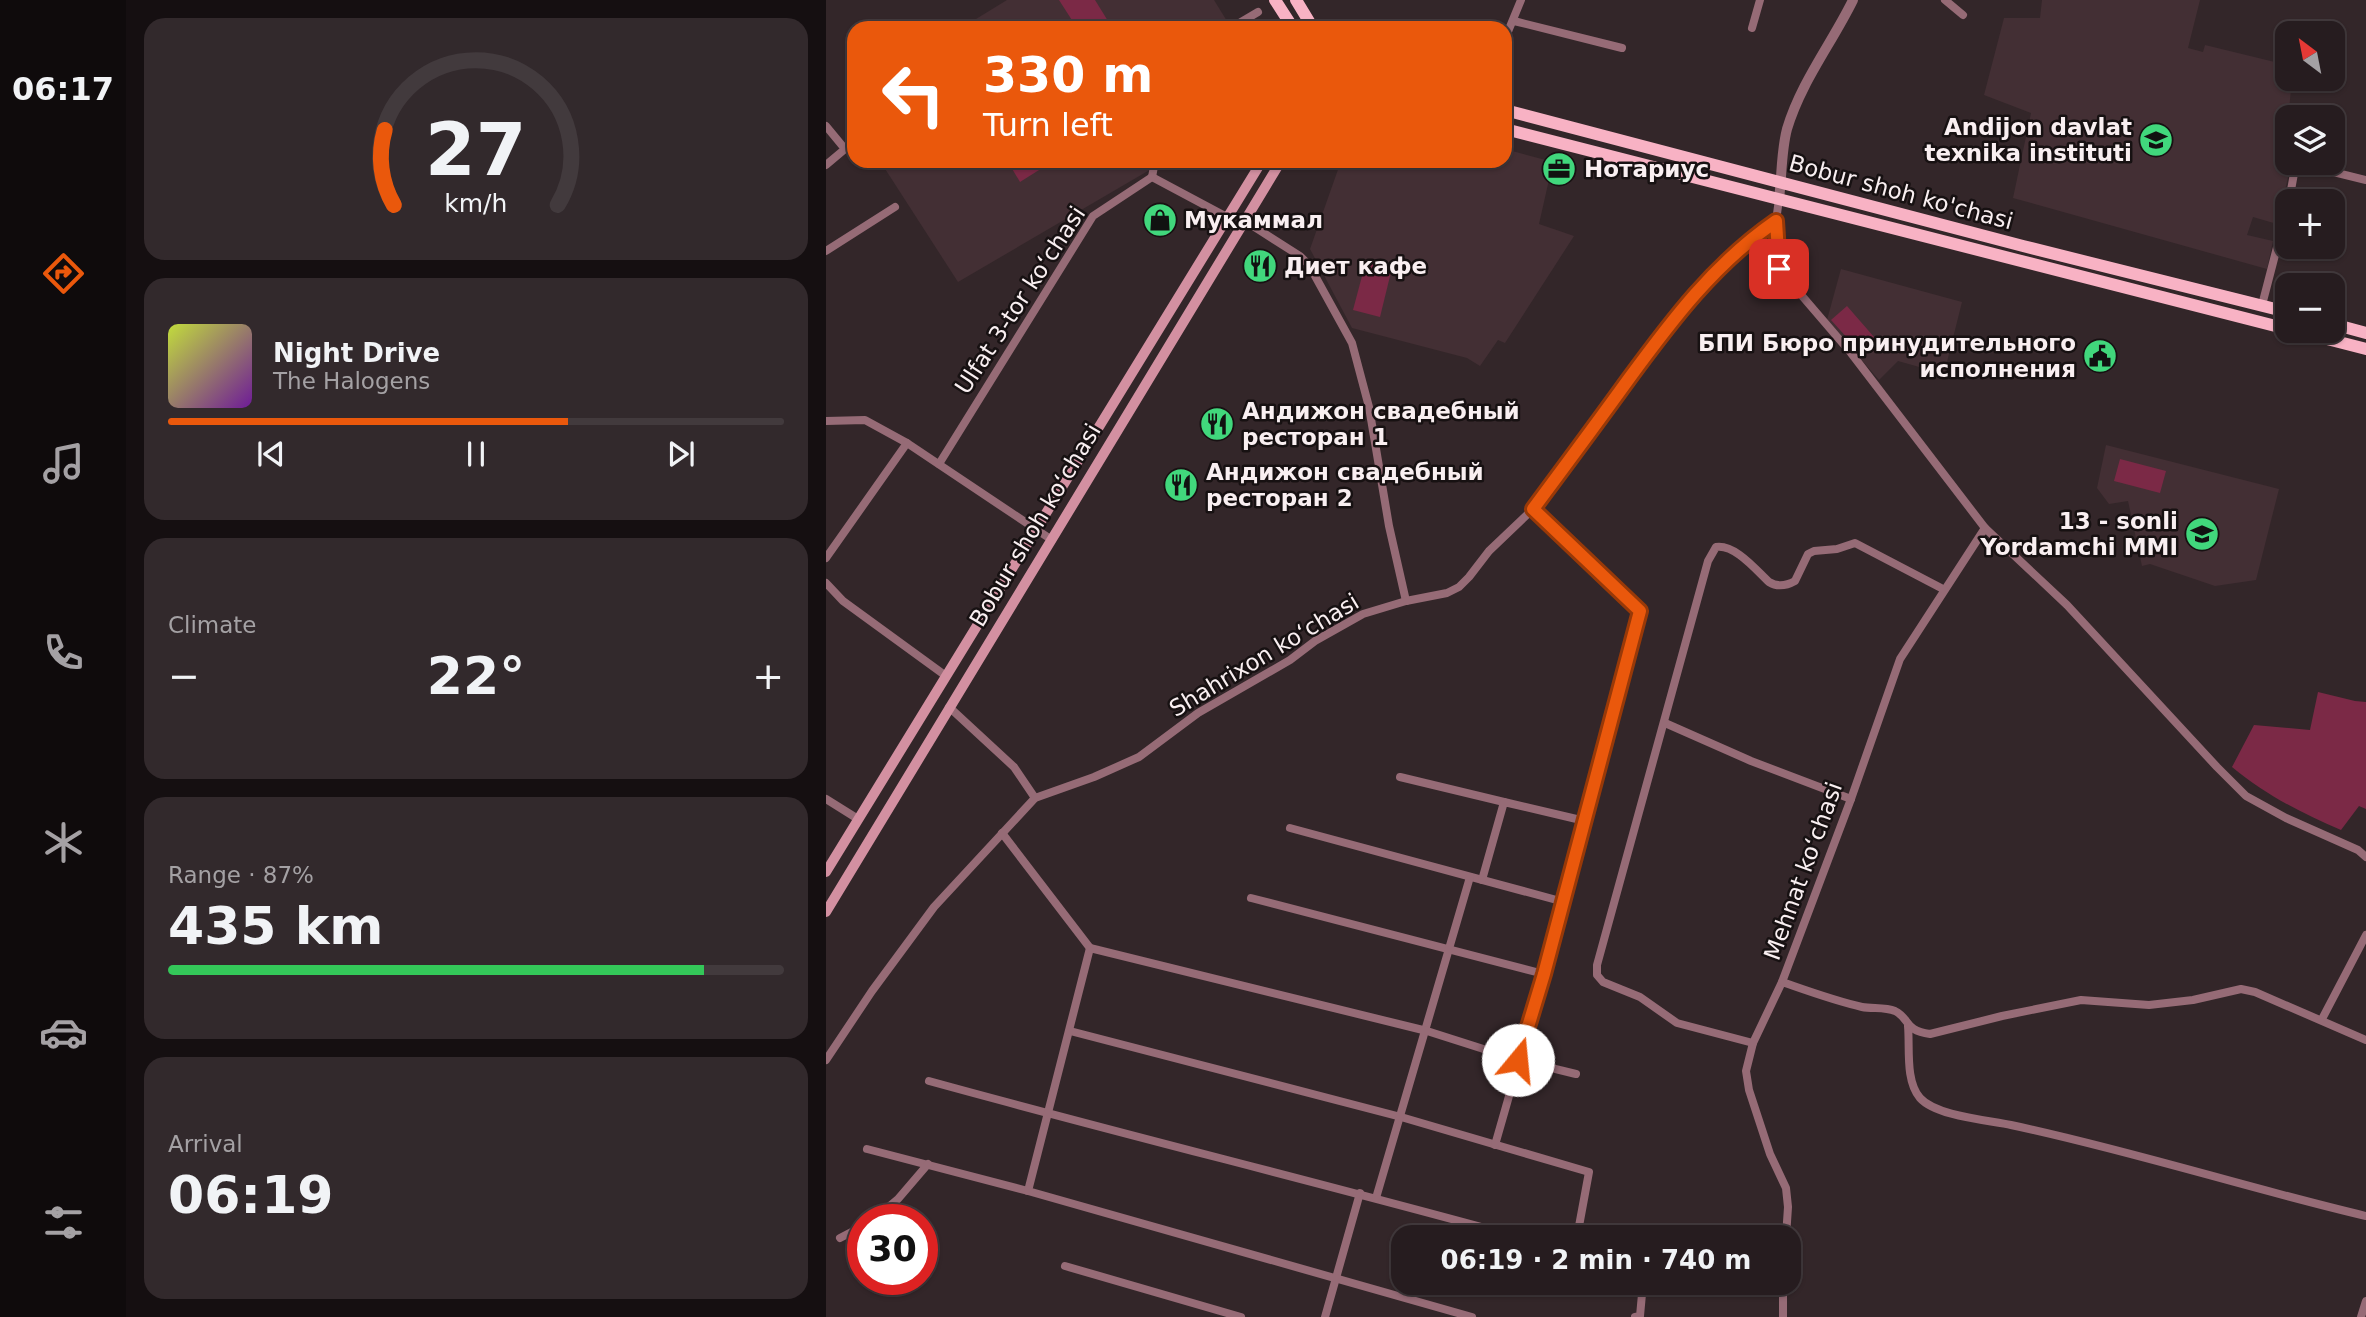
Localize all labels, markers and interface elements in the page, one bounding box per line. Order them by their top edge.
north arrow [2275,21,2345,91]
map controls [2275,21,2345,343]
text: 330 m [983,47,1153,104]
icon: left [868,49,959,140]
text: 06:17 [12,70,114,108]
button: layers [2275,105,2345,175]
text: Turn left [983,106,1113,144]
text: 27 [425,107,527,192]
place label: Andijon davlat texnika instituti [1924,114,2132,166]
school or university icon: Andijon davlat texnika instituti [2137,121,2175,159]
office icon: Нотариус [1540,150,1578,188]
street label: Bobur shoh ko'chasi [1786,150,2016,234]
place label: Нотариус [1584,156,1709,182]
text: km/h [444,189,508,218]
button: + [2275,189,2345,259]
street label: Ulfat 3-tor koʻchasi [950,201,1090,399]
shop icon: Мукаммал [1141,201,1179,239]
place label: Мукаммал [1184,207,1323,233]
pin [1749,239,1809,299]
restaurant icon: Диет кафе [1241,247,1279,285]
icon: directions [39,249,88,298]
icon: arrive [1760,250,1798,288]
place label: Диет кафе [1284,253,1427,279]
button: − [2275,273,2345,343]
place label: БПИ Бюро принудительного исполнения [1698,330,2076,382]
public building icon: БПИ Бюро принудительного исполнения [2081,337,2119,375]
text: Night Drive [273,338,440,368]
text: The Halogens [273,368,430,394]
place label: Андижон свадебный ресторан 1 [1242,398,1520,450]
restaurant icon: Андижон свадебный ресторан 1 [1198,405,1236,443]
street label: Bobur shoh koʻchasi [964,419,1106,631]
icon: previous [252,435,290,473]
icon: pause [457,435,495,473]
icon: next [662,435,700,473]
icon: music [39,439,88,488]
place label: Андижон свадебный ресторан 2 [1206,459,1484,511]
restaurant icon: Андижон свадебный ресторан 2 [1162,466,1200,504]
place label: 13 - sonli Yordamchi MMI [1979,508,2178,560]
school or university icon: 13 - sonli Yordamchi MMI [2183,515,2221,553]
street label: Shahrixon koʻchasi [1165,588,1363,722]
text: Climate [168,612,257,638]
icon: phone [39,628,88,677]
text: 22° [427,646,525,706]
text: − [168,654,200,698]
text: + [752,654,784,698]
street label: Mehnat koʻchasi [1759,779,1847,963]
icon: climate [39,818,88,867]
text: Range · 87% [168,862,314,888]
text: 435 km [168,896,383,956]
icon: car [39,1008,88,1057]
position arrow [1481,1023,1555,1097]
text: Arrival [168,1131,243,1157]
text: 06:19 [168,1165,334,1225]
icon: filters [39,1198,88,1247]
speed limit sign: 30 [847,1204,938,1295]
text: 06:19 · 2 min · 740 m [1441,1245,1751,1275]

